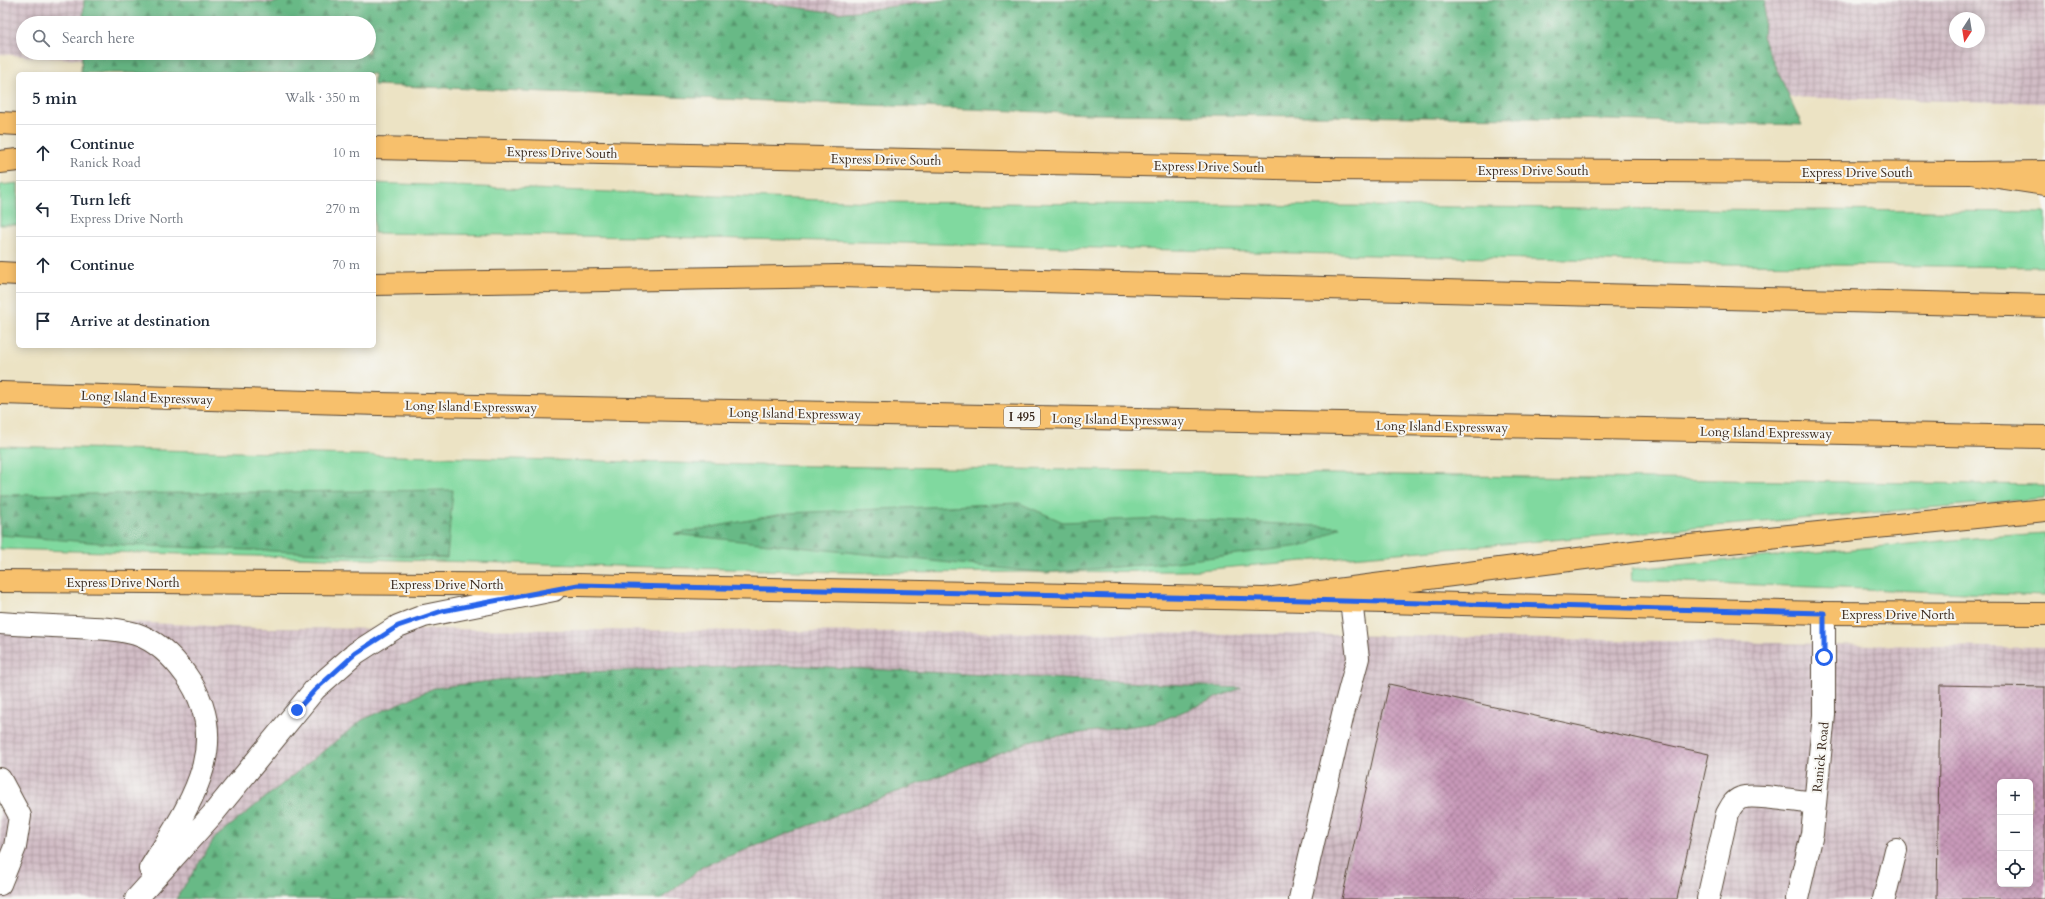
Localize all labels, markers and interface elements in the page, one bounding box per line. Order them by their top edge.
north arrow [1949,12,1985,48]
search box [16,16,376,60]
icon: search [30,27,52,49]
text: Search here [62,28,135,48]
text: 5 min [32,87,77,110]
text: Walk · 350 m [285,89,360,107]
text: Continue [70,134,135,154]
icon: ahead [32,142,54,164]
street label: Express Drive South [506,143,618,163]
text: 10 m [332,144,360,162]
street label: Express Drive South [830,150,942,170]
text: Ranick Road [70,154,141,172]
street label: Express Drive South [1153,157,1265,177]
street label: Express Drive South [1477,162,1589,180]
street label: Express Drive South [1801,164,1913,182]
text: Turn left [70,190,131,210]
icon: left [32,198,54,220]
text: 270 m [326,200,360,218]
text: Express Drive North [70,210,183,228]
icon: ahead [32,254,54,276]
text: Continue [70,255,135,275]
text: 70 m [332,256,360,274]
icon: arrive [32,310,54,332]
text: Arrive at destination [70,311,210,331]
street label: Long Island Expressway [81,387,213,409]
street label: Long Island Expressway [405,397,537,417]
street label: Long Island Expressway [729,404,861,424]
road number: I 495 [1004,407,1040,427]
street label: Long Island Expressway [1052,410,1184,430]
street label: Long Island Expressway [1376,417,1508,437]
street label: Long Island Expressway [1700,423,1832,443]
street label: Express Drive North [66,574,180,592]
street label: Express Drive North [390,576,504,594]
street label: Express Drive North [1841,606,1955,624]
route start [1815,648,1833,666]
route end [288,701,306,719]
street label: Ranick Road [1808,721,1834,793]
map controls [1997,779,2033,887]
button: + [1997,779,2033,815]
button: − [1997,815,2033,851]
button: locate [1997,851,2033,887]

